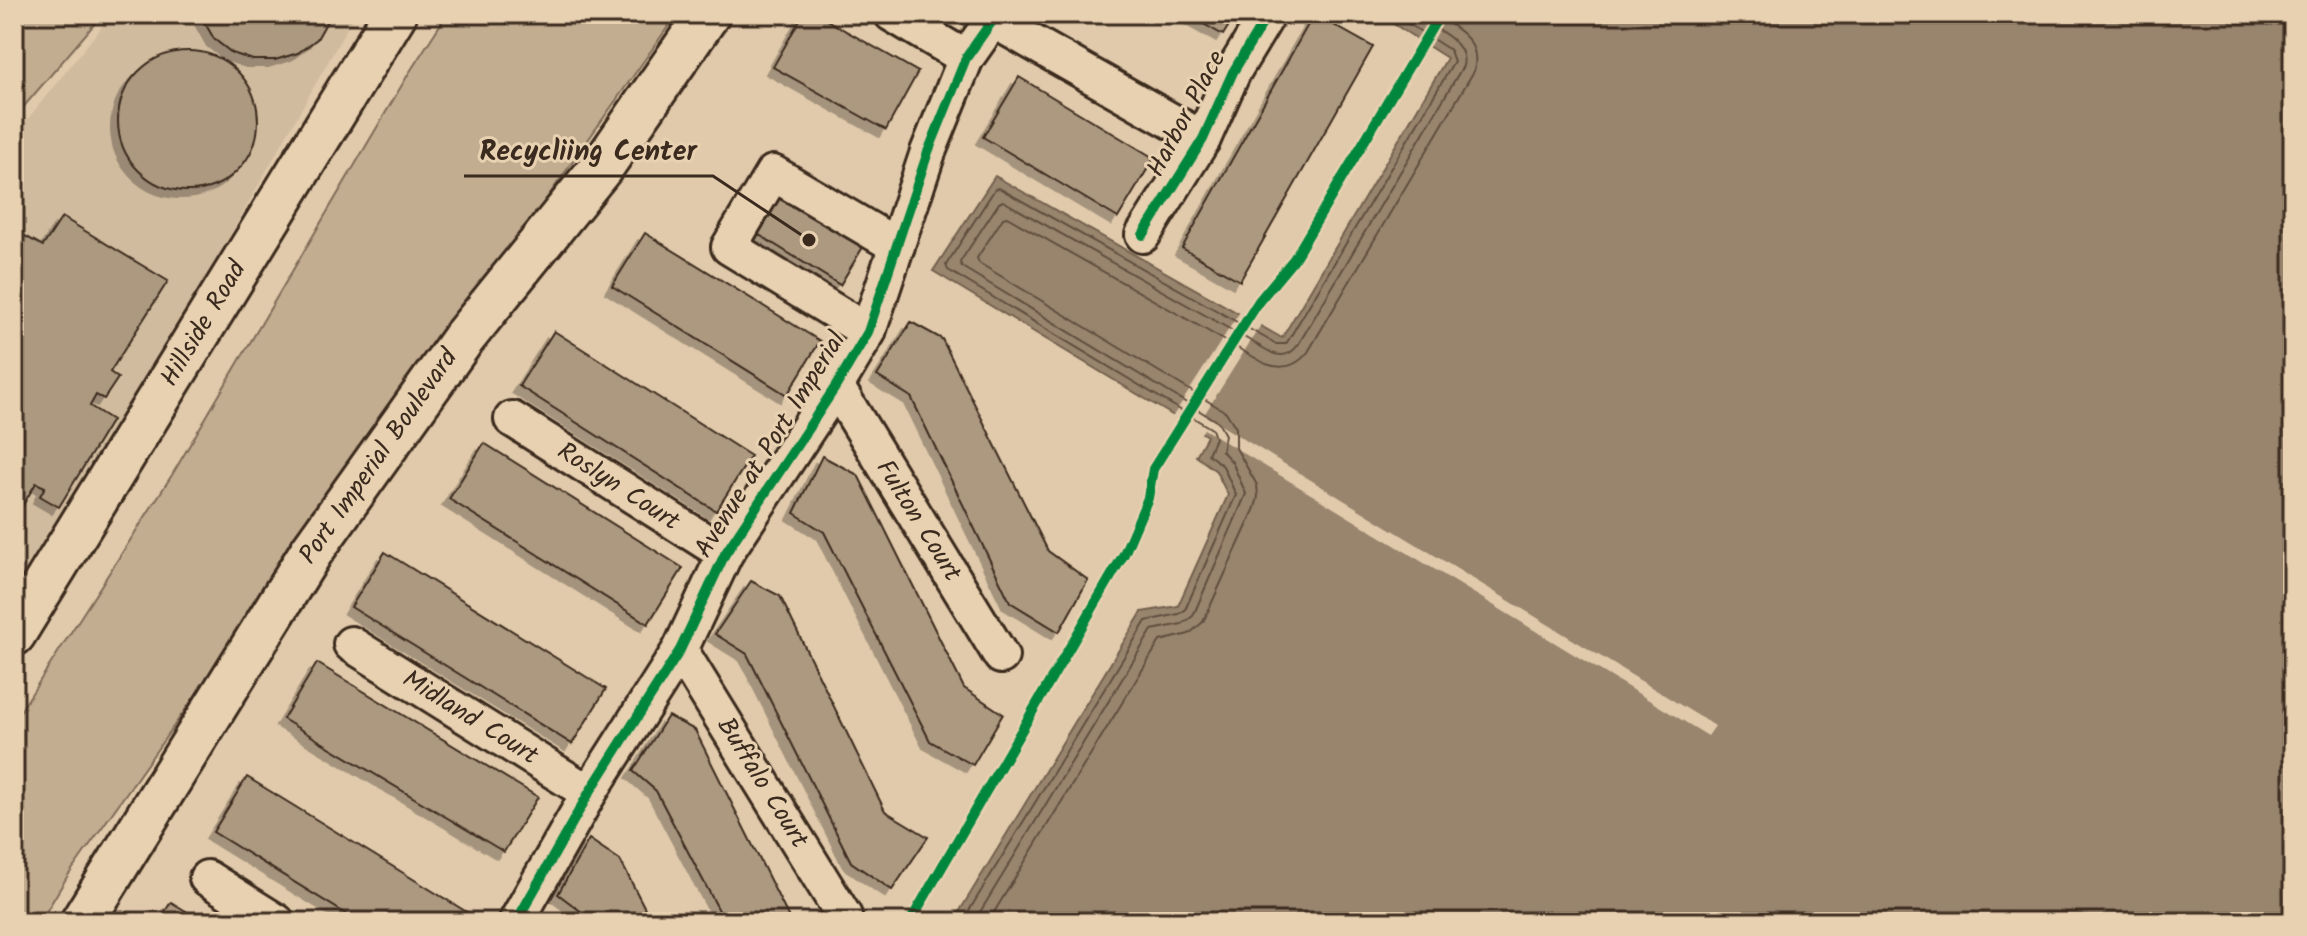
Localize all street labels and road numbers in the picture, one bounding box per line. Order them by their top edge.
street label: Harbor Place [1136,43,1238,185]
street label: Hillside Road [150,252,259,395]
street label: Avenue at Port Imperial [684,323,858,567]
street label: Port Imperial Boulevard [289,340,470,574]
street label: Roslyn Court [548,431,689,543]
street label: Fulton Court [864,452,973,591]
street label: Midland Court [394,659,547,777]
street label: Buffalo Court [705,709,819,858]

